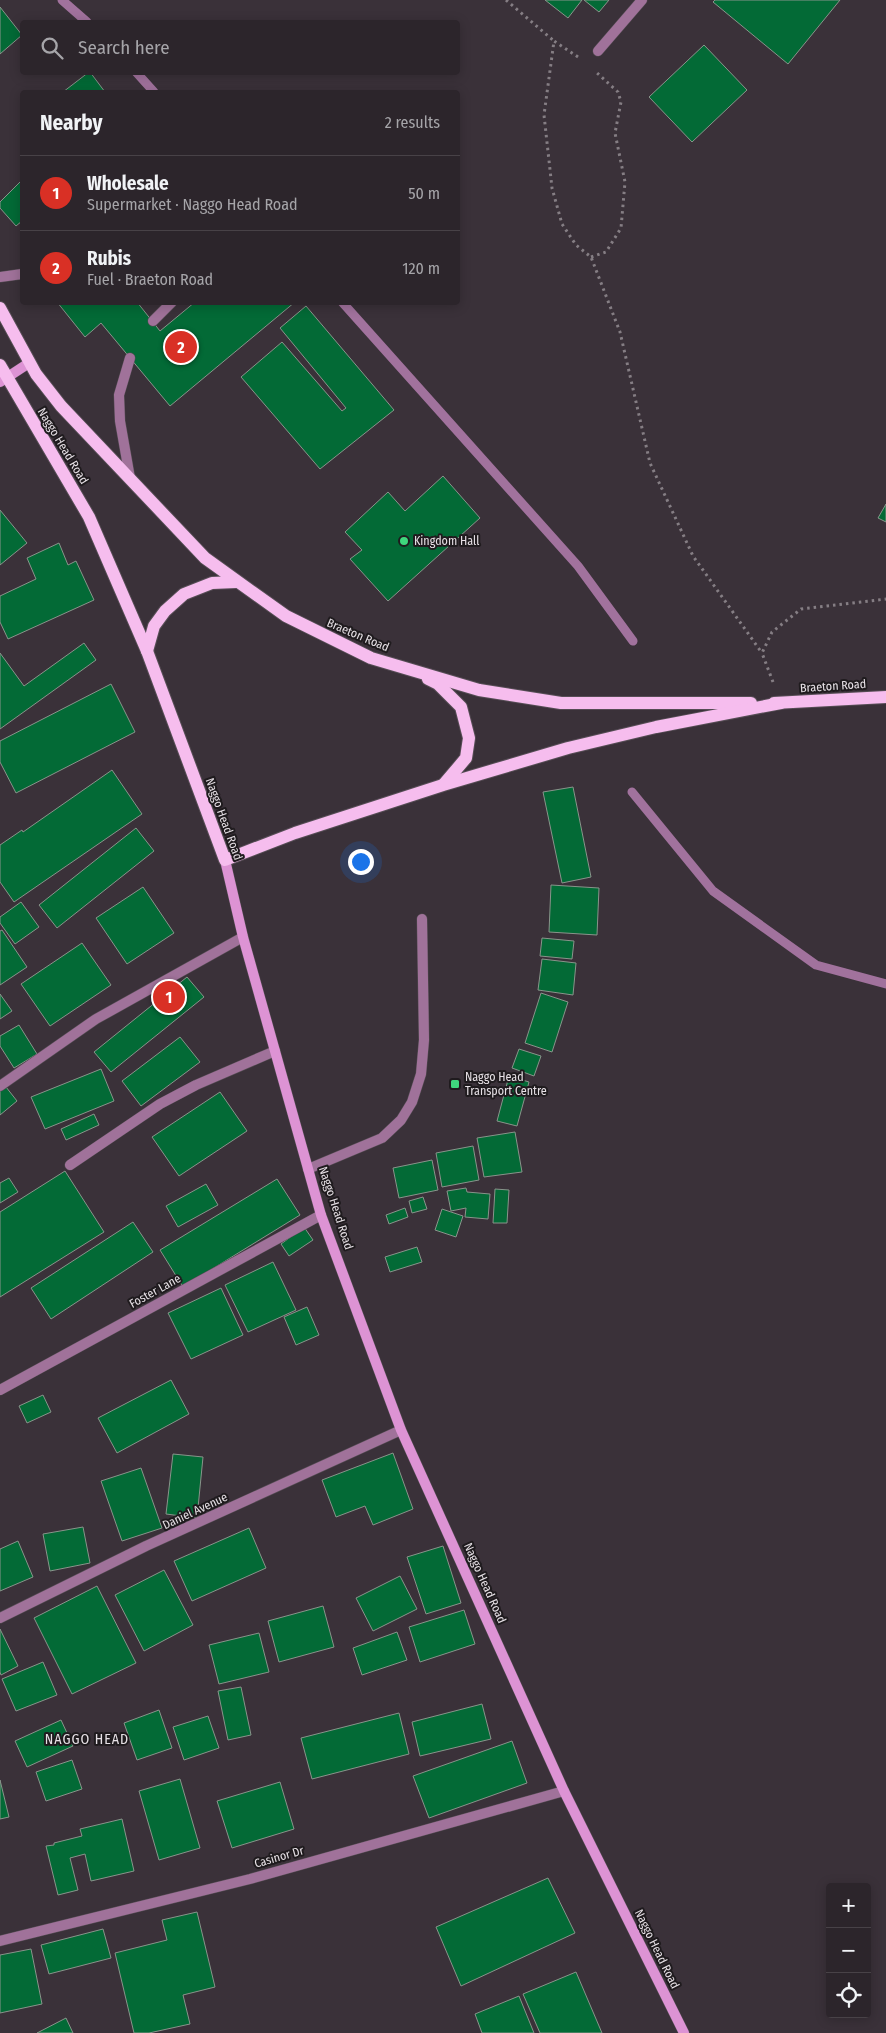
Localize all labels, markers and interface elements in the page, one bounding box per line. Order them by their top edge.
search box [20,20,460,75]
icon: search [38,34,66,62]
text: Search here [78,36,170,59]
text: Nearby [40,110,102,136]
text: 2 results [385,113,440,132]
text: Wholesale [87,172,169,195]
text: 1 [53,184,59,203]
text: 50 m [408,184,440,203]
text: Supermarket · Naggo Head Road [87,195,298,214]
text: Rubis [87,247,131,270]
text: 2 [52,259,60,278]
text: 120 m [402,259,440,278]
text: Fuel · Braeton Road [87,270,213,289]
pin: 2 [165,328,197,366]
street label: Naggo Head Road [35,405,91,487]
place label: Kingdom Hall [414,534,479,548]
marker: Kingdom Hall [398,535,410,547]
street label: Braeton Road [325,616,391,654]
street label: Braeton Road [799,677,867,695]
street label: Naggo Head Road [203,776,245,862]
your location [348,849,374,875]
pin: 1 [153,978,185,1016]
place label: Naggo Head Transport Centre [465,1070,547,1098]
marker: Naggo Head Transport Centre [449,1078,461,1090]
street label: Naggo Head Road [316,1165,356,1251]
street label: Foster Lane [127,1271,183,1311]
street label: Daniel Avenue [160,1490,230,1532]
street label: Naggo Head Road [461,1541,509,1625]
district label: NAGGO HEAD [45,1731,129,1748]
street label: Casinor Dr [253,1843,306,1871]
map controls [826,1883,871,2018]
button: + [826,1883,871,1928]
street label: Naggo Head Road [632,1907,682,1991]
button: − [826,1928,871,1973]
button: locate [826,1973,871,2018]

